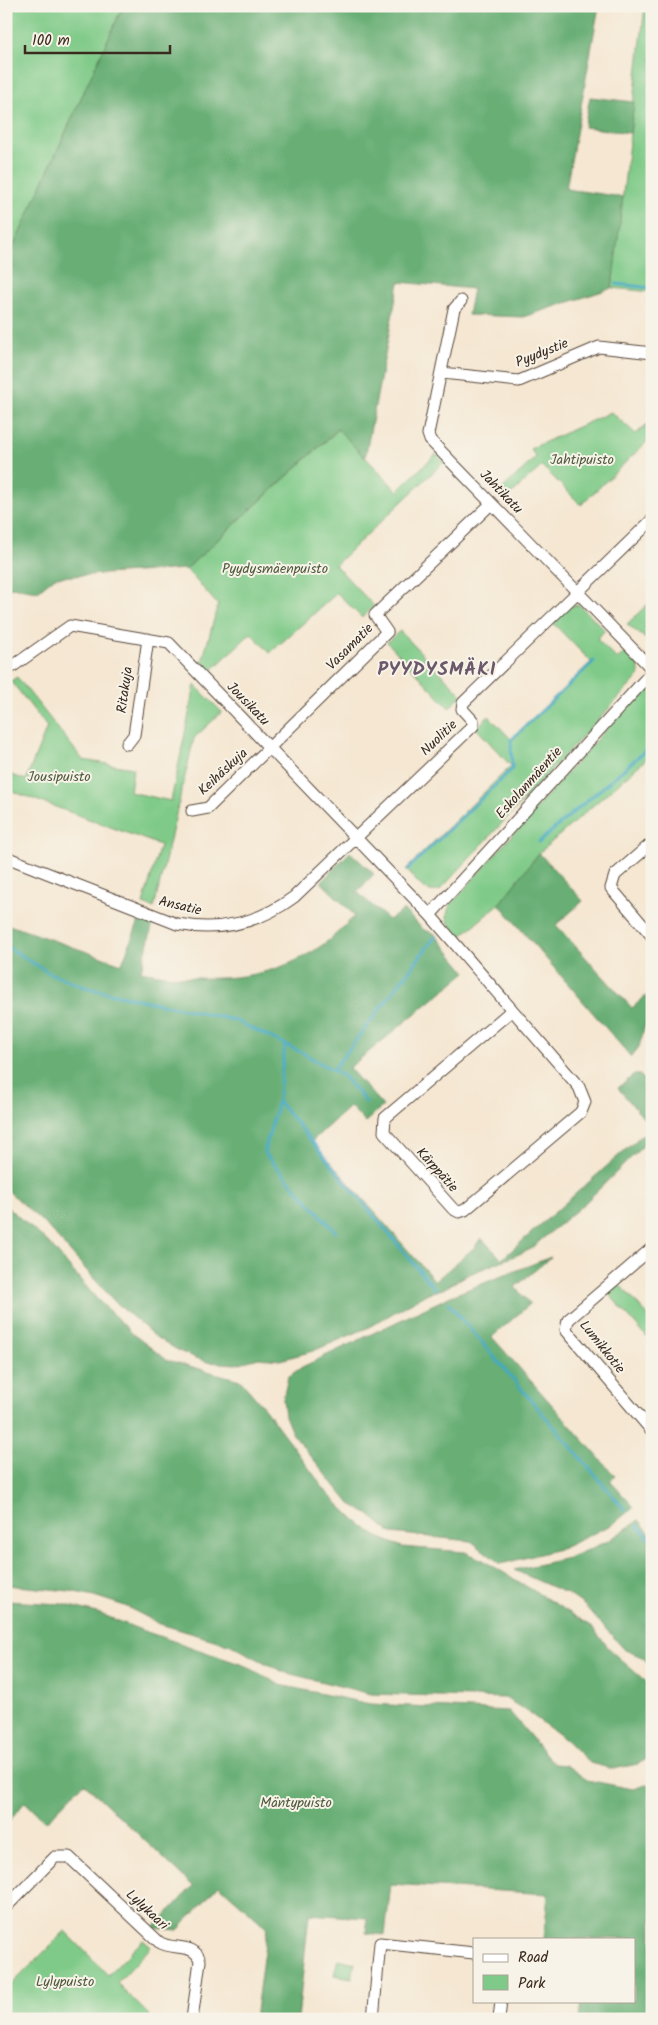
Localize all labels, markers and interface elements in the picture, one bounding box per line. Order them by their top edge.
scale bar [25,22,170,54]
text: 100 m [32,29,70,53]
street label: Pyydystie [512,332,572,374]
park label: Jahtipuisto [550,449,614,471]
street label: Jahtikatu [474,465,528,519]
park label: Pyydysmäenpuisto [222,558,328,580]
street label: Vasamatie [321,618,379,676]
district label: PYYDYSMÄKI [377,655,497,685]
street label: Ritakuja [111,665,139,715]
street label: Jousikatu [221,677,275,731]
street label: Nuolitie [415,714,463,761]
street label: Eskolanmäentie [490,741,568,824]
street label: Keihäskuja [193,743,253,801]
park label: Jousipuisto [27,766,91,788]
street label: Ansatie [156,890,204,922]
street label: Kärppätie [411,1142,464,1198]
street label: Lumikkotie [574,1315,631,1379]
park label: Mäntypuisto [260,1792,332,1814]
street label: Lylykaari [121,1884,174,1936]
legend [473,1938,636,2002]
text: Road [518,1946,549,1970]
park label: Lylypuisto [36,1971,94,1993]
text: Park [518,1972,546,1996]

